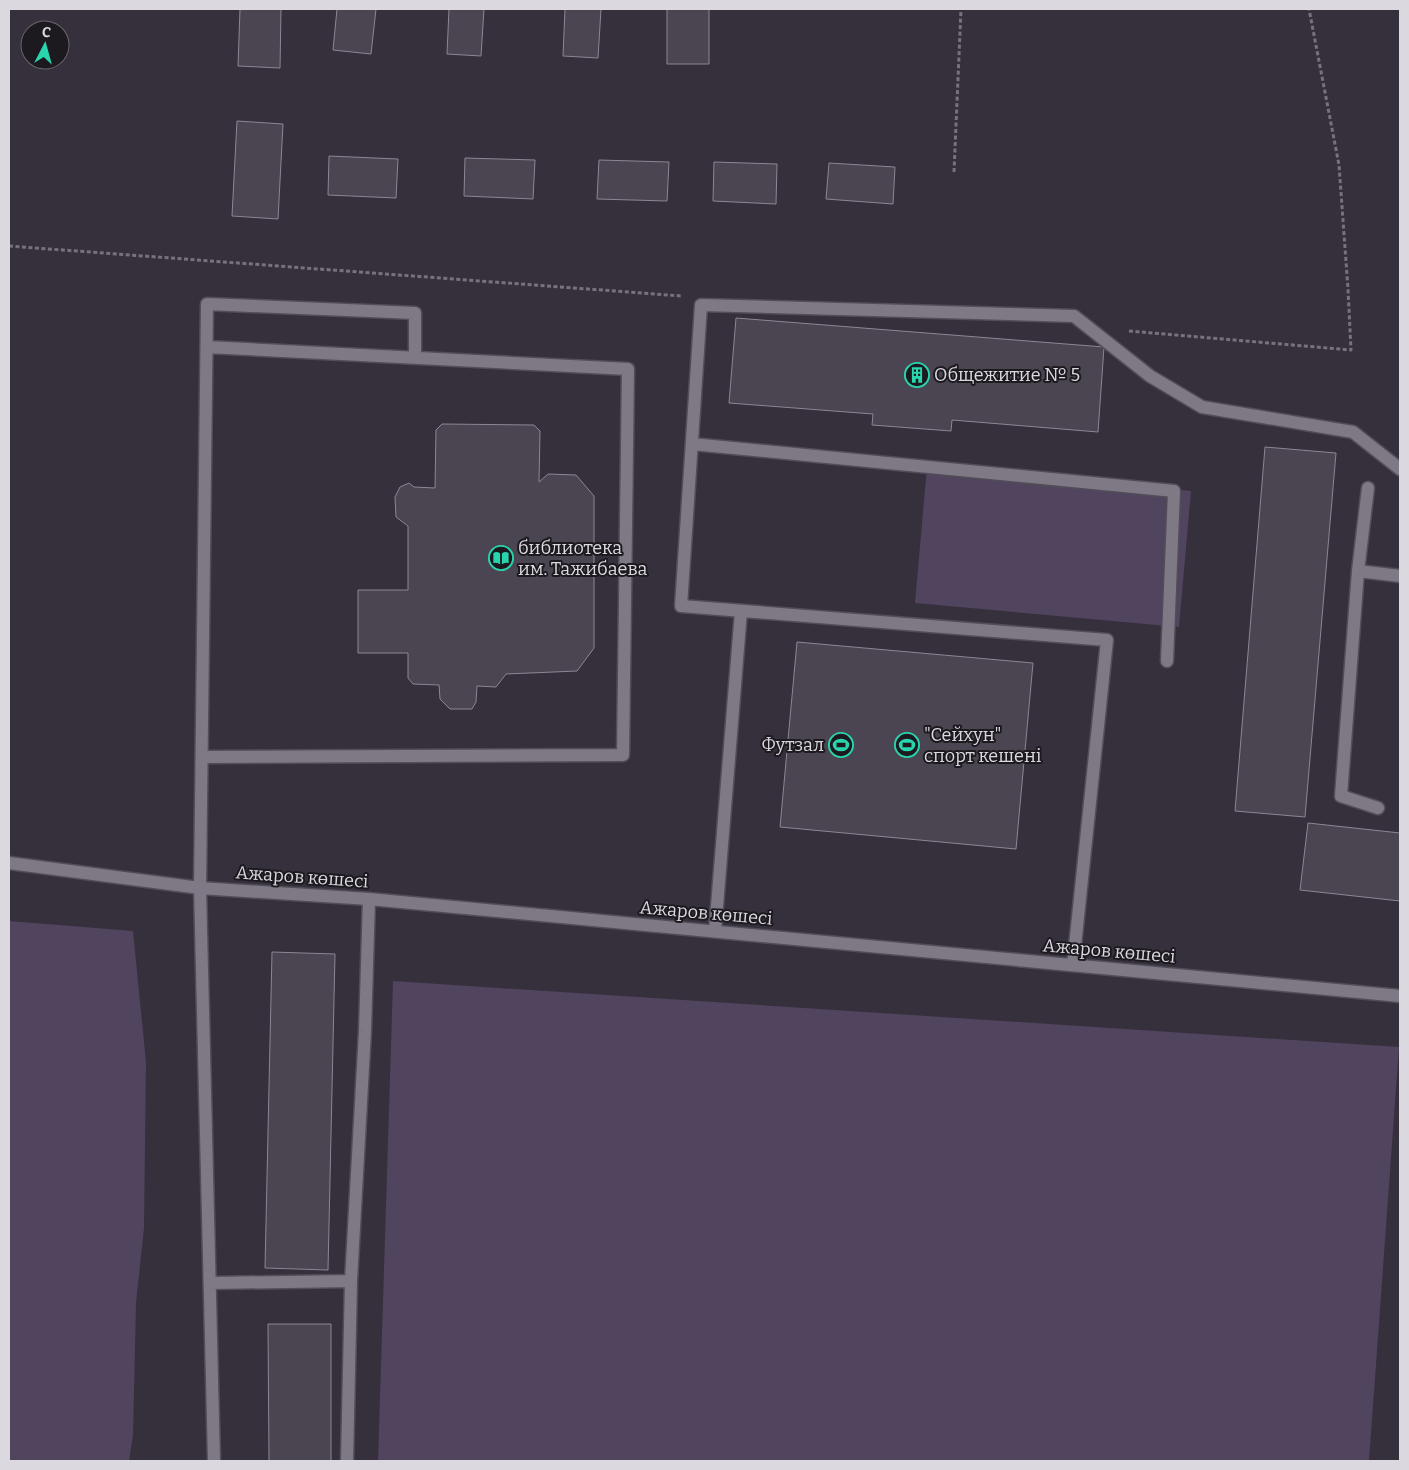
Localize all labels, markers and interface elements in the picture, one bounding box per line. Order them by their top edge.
north arrow [20,20,70,70]
text: С [41,24,52,41]
building icon: Общежитие № 5 [904,362,930,388]
place label: Общежитие № 5 [934,364,1080,386]
place label: библиотека им. Тажибаева [518,537,648,580]
library icon: библиотека им. Тажибаева [488,545,514,571]
place label: "Сейхун" спорт кешені [924,724,1041,767]
sports icon: Футзал [828,732,854,758]
sports icon: "Сейхун" спорт кешені [894,732,920,758]
place label: Футзал [762,734,824,756]
street label: Ажаров көшесі [235,861,369,893]
street label: Ажаров көшесі [639,896,773,930]
street label: Ажаров көшесі [1042,934,1176,968]

